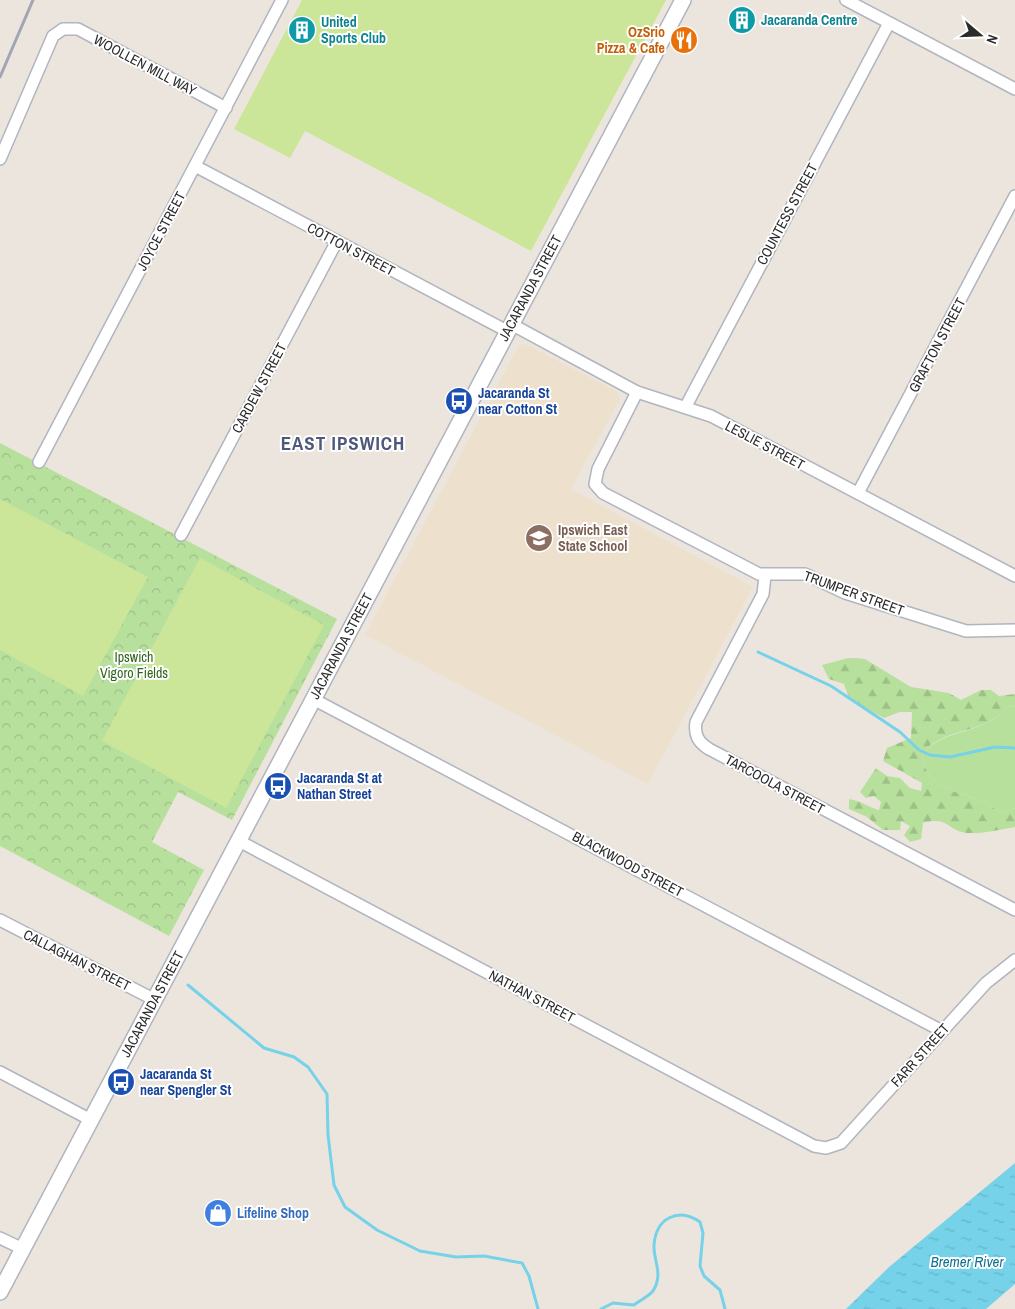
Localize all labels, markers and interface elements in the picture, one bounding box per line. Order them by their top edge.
building icon: Jacaranda Centre [727,5,757,35]
north arrow [955,10,1005,60]
place label: Jacaranda Centre [761,11,857,29]
place label: United Sports Club [321,13,386,47]
building icon: United Sports Club [287,15,317,45]
place label: OzSrio Pizza & Cafe [597,23,665,57]
restaurant icon: OzSrio Pizza & Cafe [669,25,699,55]
street label: WOOLLEN MILL WAY [91,30,200,100]
text: N [982,32,1002,46]
street label: COUNTESS STREET [753,160,821,268]
street label: JOYCE STREET [133,188,189,274]
street label: COTTON STREET [304,218,398,280]
street label: JACARANDA STREET [494,232,566,344]
street label: GRAFTON STREET [905,295,969,395]
street label: CARDEW STREET [228,340,290,436]
place label: Jacaranda St near Cotton St [478,384,557,418]
bus stop icon: Jacaranda St near Cotton St [444,386,474,416]
street label: LESLIE STREET [722,417,808,473]
district label: EAST IPSWICH [281,430,405,456]
place label: Ipswich East State School [558,521,628,555]
school or university icon: Ipswich East State School [524,523,554,553]
street label: TRUMPER STREET [801,567,907,619]
street label: JACARANDA STREET [305,590,377,702]
park label: Ipswich Vigoro Fields [100,648,168,682]
street label: TARCOOLA STREET [722,750,828,818]
place label: Jacaranda St at Nathan Street [297,769,382,803]
bus stop icon: Jacaranda St at Nathan Street [263,771,293,801]
street label: BLACKWOOD STREET [569,827,687,901]
street label: CALLAGHAN STREET [20,925,134,995]
street label: JACARANDA STREET [116,948,188,1060]
street label: NATHAN STREET [486,966,578,1026]
street label: FARR STREET [887,1020,953,1090]
place label: Jacaranda St near Spengler St [140,1065,231,1099]
bus stop icon: Jacaranda St near Spengler St [106,1067,136,1097]
shop icon: Lifeline Shop [203,1198,233,1228]
place label: Lifeline Shop [237,1204,309,1222]
water label: Bremer River [930,1251,1004,1272]

